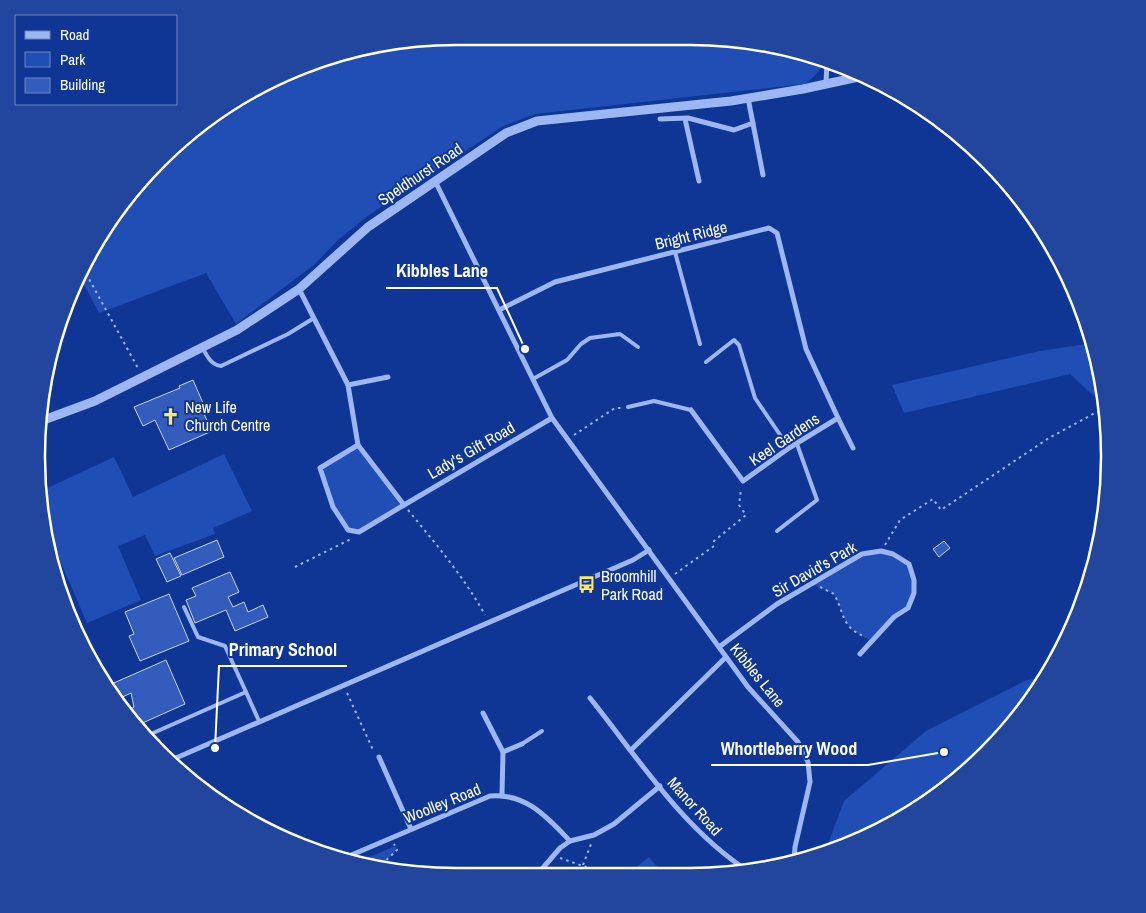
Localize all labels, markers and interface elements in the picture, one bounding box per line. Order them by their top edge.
legend [15,15,178,105]
text: Road [60,24,89,45]
text: Park [60,49,86,70]
text: Building [60,74,105,95]
street label: Speldhurst Road [373,138,467,210]
street label: Bright Ridge [653,215,729,255]
callout: Kibbles Lane [386,255,497,288]
text: Kibbles Lane [396,258,488,283]
place label: New Life Church Centre [185,396,270,436]
church icon: New Life Church Centre [161,406,181,426]
street label: Keel Gardens [745,407,823,471]
street label: Lady's Gift Road [423,416,519,484]
street label: Sir David's Park [768,536,861,602]
place label: Broomhill Park Road [601,565,663,605]
bus stop icon: Broomhill Park Road [577,575,597,595]
callout: Primary School [219,633,347,666]
text: Primary School [229,637,337,662]
street label: Kibbles Lane [725,638,791,712]
callout: Whortleberry Wood [711,732,868,765]
text: Whortleberry Wood [721,736,857,761]
street label: Manor Road [663,772,727,840]
street label: Woolley Road [400,778,484,828]

